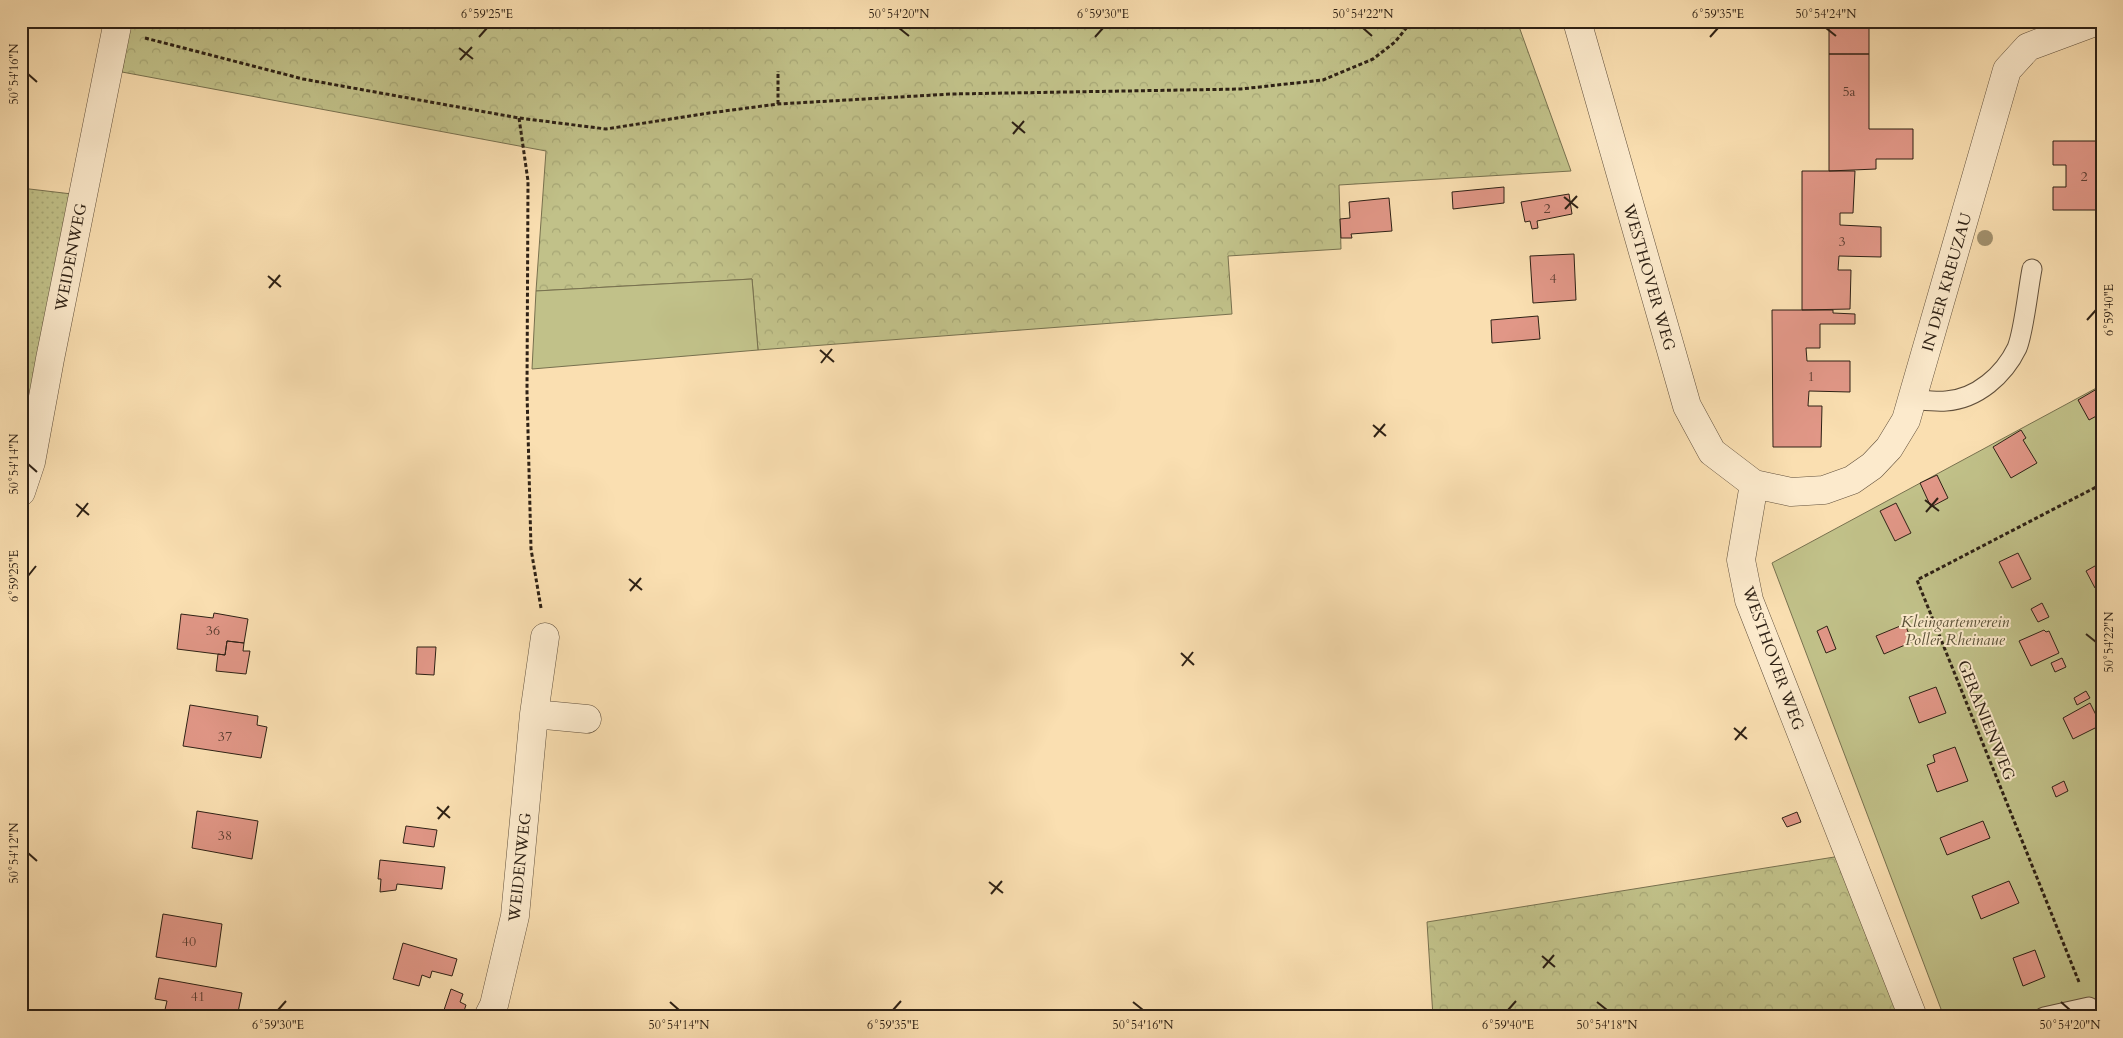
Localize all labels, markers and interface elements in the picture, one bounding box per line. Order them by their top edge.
text: 6°59'25"E [461,6,513,22]
text: 50°54'20"N [869,6,930,22]
text: 6°59'30"E [1077,6,1129,22]
text: 50°54'22"N [1333,6,1394,22]
text: 6°59'35"E [1692,6,1744,22]
text: 50°54'24"N [1796,6,1857,22]
text: 50°54'16"N [6,43,22,104]
house number: 5a [1842,82,1856,101]
house number: 2 [2080,167,2088,186]
house number: 2 [1543,199,1551,218]
street label: WESTHOVER WEG [1617,200,1681,354]
street label: WEIDENWEG [50,201,92,314]
street label: IN DER KREUZAU [1917,210,1977,354]
house number: 3 [1838,232,1846,251]
house number: 4 [1549,269,1557,288]
text: 6°59'40"E [2101,284,2117,336]
house number: 1 [1807,367,1815,386]
text: 50°54'14"N [6,433,22,494]
text: 6°59'25"E [6,550,22,602]
street label: WESTHOVER WEG [1736,582,1809,734]
park label: Kleingartenverein Poller Rheinaue [1901,611,2010,651]
text: 50°54'22"N [2101,611,2117,672]
house number: 36 [206,621,220,640]
street label: GERANIENWEG [1952,657,2020,784]
house number: 37 [218,727,232,746]
street label: WEIDENWEG [503,811,537,924]
text: 50°54'12"N [6,822,22,883]
house number: 38 [218,826,232,845]
house number: 40 [182,932,196,951]
house number: 41 [191,987,205,1006]
text: 6°59'30"E [252,1017,304,1033]
text: 50°54'14"N [649,1017,710,1033]
text: 6°59'35"E [867,1017,919,1033]
text: 50°54'16"N [1113,1017,1174,1033]
text: 6°59'40"E [1482,1017,1534,1033]
text: 50°54'18"N [1577,1017,1638,1033]
text: 50°54'20"N [2040,1017,2101,1033]

